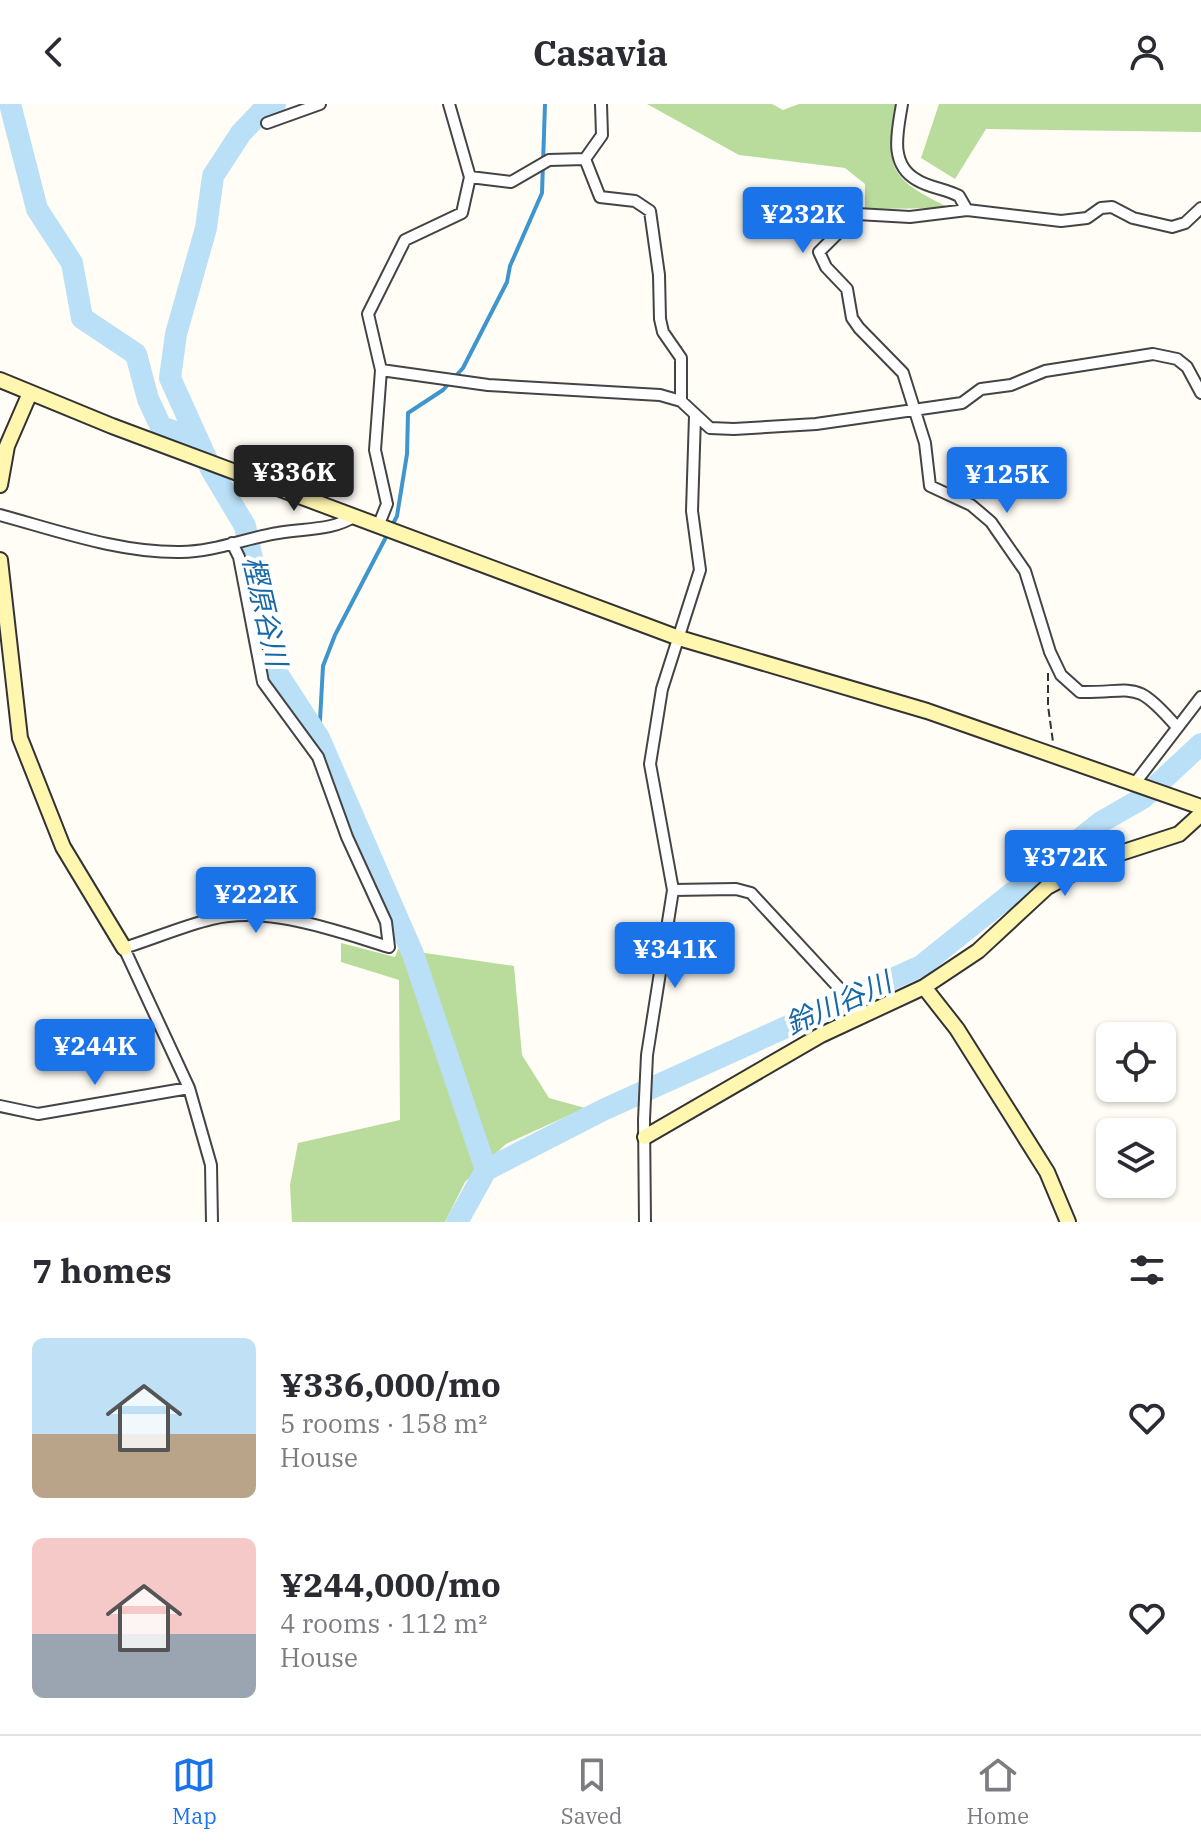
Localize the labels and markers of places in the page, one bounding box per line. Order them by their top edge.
pin: ¥232K [747,187,859,255]
pin: ¥336K [238,445,350,513]
pin: ¥125K [951,447,1063,515]
pin: ¥372K [1009,830,1121,898]
pin: ¥222K [200,867,312,935]
pin: ¥341K [619,922,731,990]
pin: ¥244K [39,1019,151,1087]

